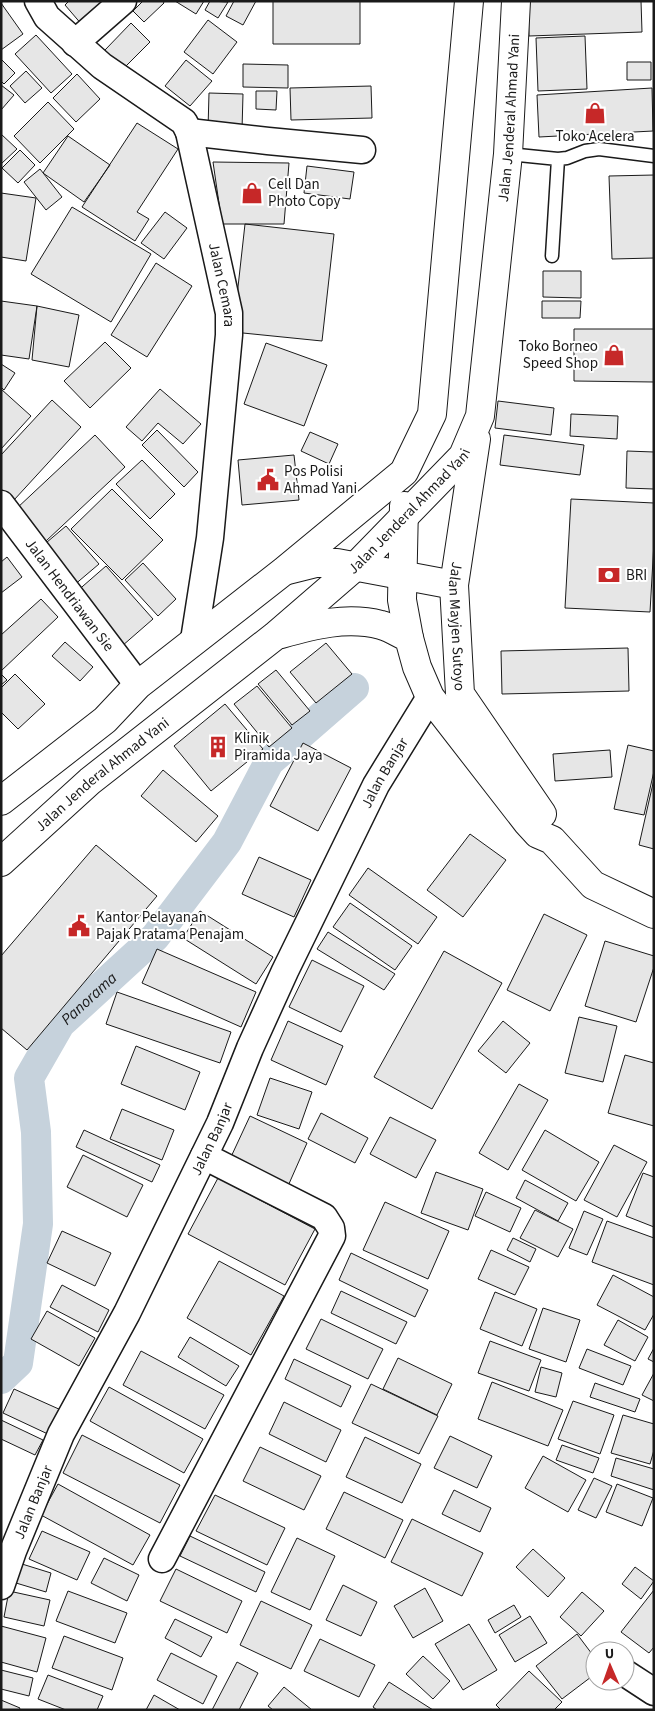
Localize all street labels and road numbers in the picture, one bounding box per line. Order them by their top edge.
street label: Jalan Jenderal Ahmad Yani [493,33,525,203]
street label: Jalan Cemara [203,241,239,327]
street label: Jalan Jenderal Ahmad Yani [344,445,476,579]
street label: Jalan Hendriawan Sie [20,535,119,656]
street label: Jalan Mayjen Sutoyo [443,560,470,691]
street label: Jalan Jenderal Ahmad Yani [31,713,174,837]
street label: Jalan Banjar [356,733,414,812]
street label: Jalan Banjar [186,1099,238,1179]
street label: Jalan Banjar [9,1461,58,1542]

